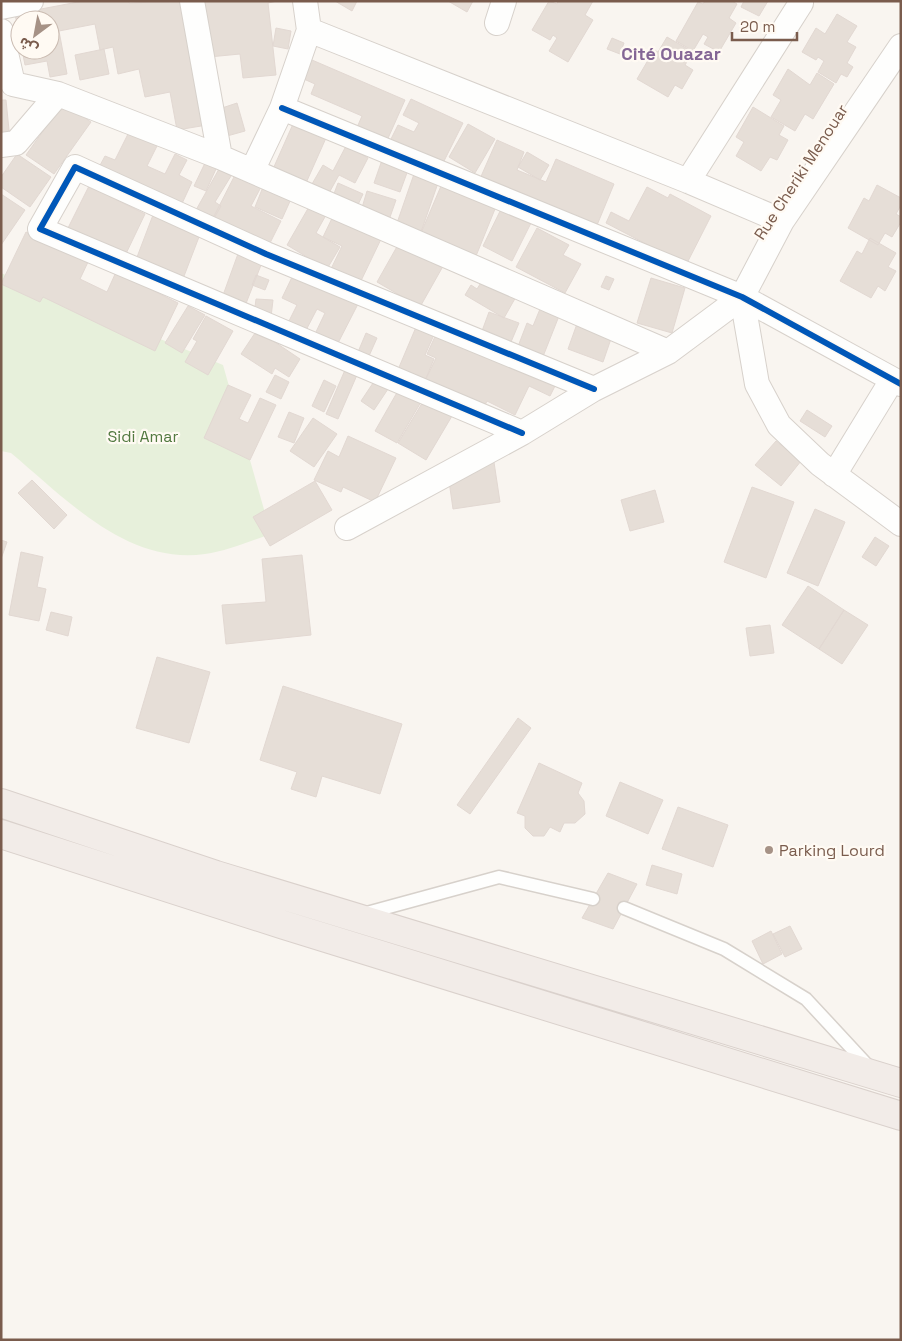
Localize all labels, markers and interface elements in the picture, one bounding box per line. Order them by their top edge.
north arrow [10,10,60,60]
scale bar [732,10,797,42]
text: 20 m [740,17,775,36]
text: ش [15,33,41,59]
district label: Cité Ouazar [621,42,721,65]
street label: Rue Cheriki Menouar [749,100,853,244]
park label: Sidi Amar [108,426,178,447]
place label: Parking Lourd [779,840,885,861]
marker: Parking Lourd [763,844,775,856]

